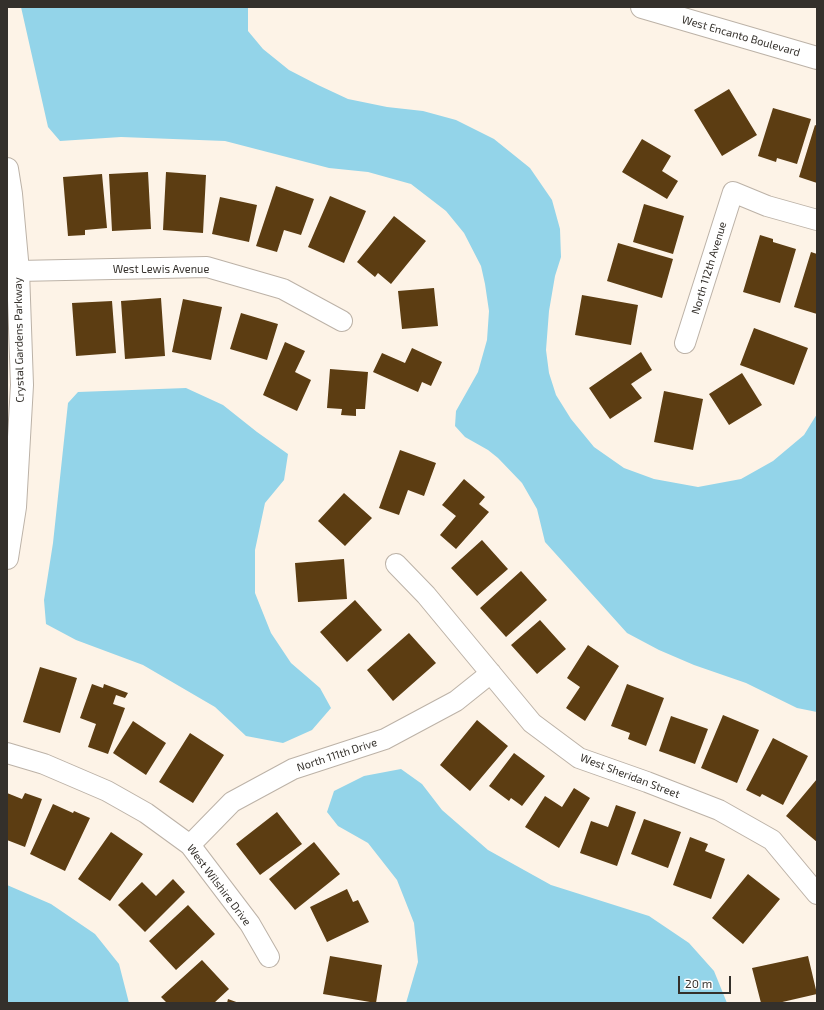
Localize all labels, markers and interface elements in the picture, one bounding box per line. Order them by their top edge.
street label: West Encanto Boulevard [680,13,802,59]
street label: North 112th Avenue [689,220,729,316]
street label: West Lewis Avenue [113,262,209,276]
street label: Crystal Gardens Parkway [11,277,27,403]
street label: North 111th Drive [295,736,379,774]
street label: West Sheridan Street [578,751,682,801]
street label: West Wilshire Drive [184,842,254,928]
scale bar [680,968,733,994]
text: 20 m [685,976,712,990]

